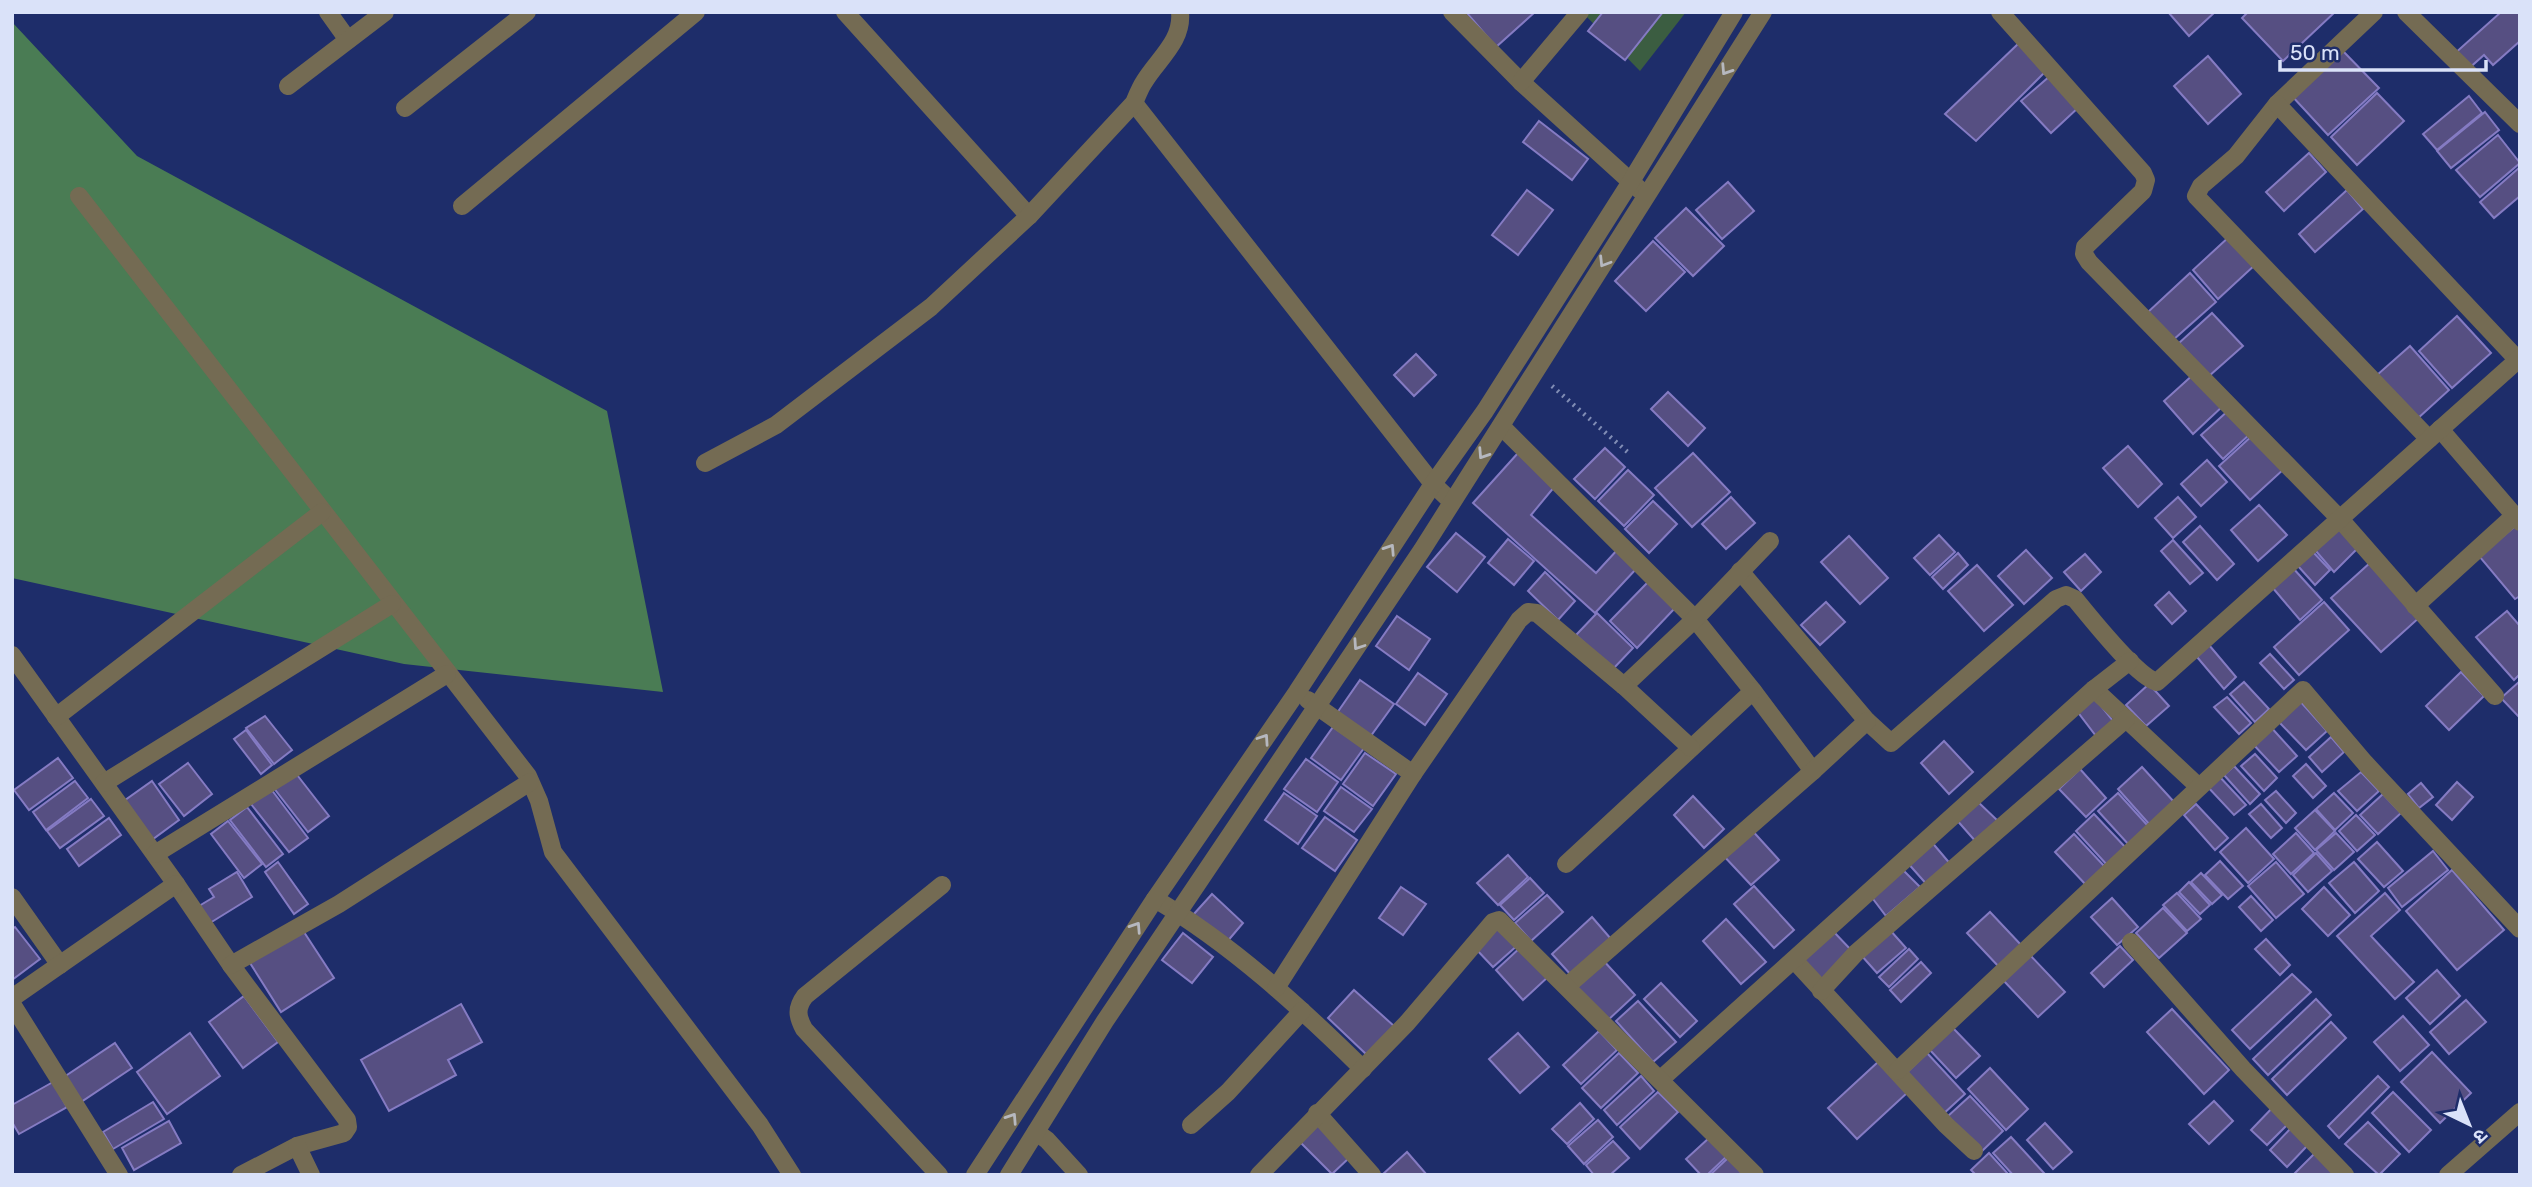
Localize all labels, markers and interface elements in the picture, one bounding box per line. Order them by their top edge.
scale bar [2280,28,2486,72]
text: 50 m [2290,40,2340,65]
one-way arrow [1721,62,1734,75]
one-way arrow [1599,254,1612,267]
one-way arrow [1478,447,1491,460]
one-way arrow [1381,544,1394,557]
one-way arrow [1354,637,1367,650]
one-way arrow [1256,734,1268,747]
one-way arrow [1128,922,1141,935]
north arrow [2434,1089,2504,1159]
one-way arrow [1004,1112,1017,1125]
text: उ [2468,1124,2492,1149]

